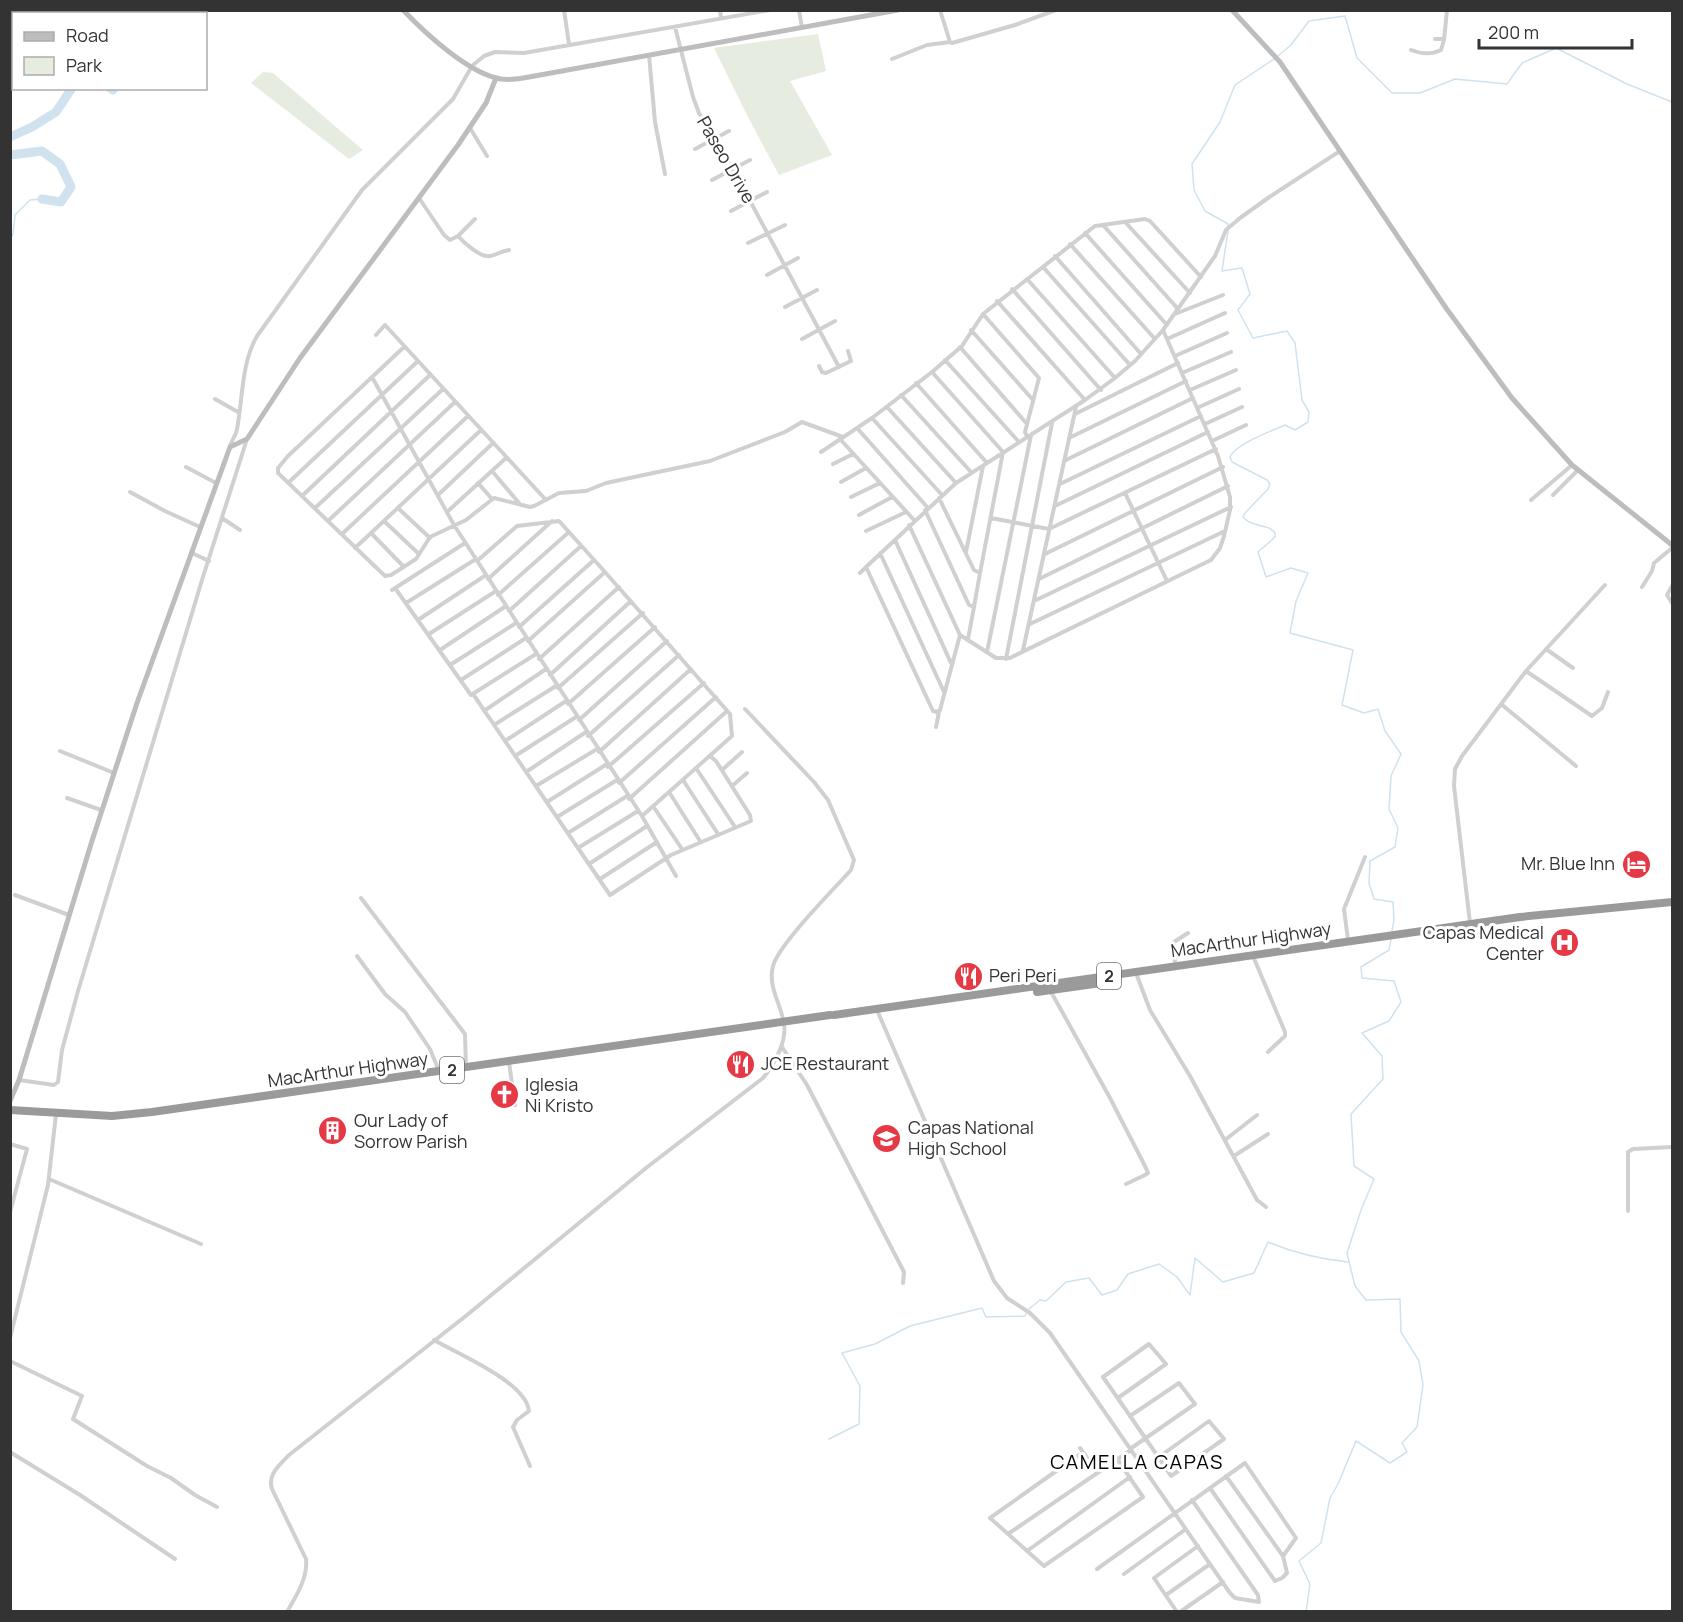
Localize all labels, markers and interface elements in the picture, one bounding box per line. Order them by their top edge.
legend [12,12,207,90]
scale bar [1479,12,1632,50]
text: 200 m [1488,20,1539,44]
text: Road [66,23,109,47]
text: Park [66,53,103,77]
street label: Paseo Drive [692,112,761,207]
hotel icon: Mr. Blue Inn [1620,848,1652,880]
place label: Mr. Blue Inn [1521,851,1615,875]
street label: MacArthur Highway [1169,916,1333,962]
place label: Capas Medical Center [1423,920,1545,965]
hospital icon: Capas Medical Center [1549,927,1581,959]
restaurant icon: Peri Peri [952,960,984,992]
place label: Peri Peri [989,963,1057,987]
road number: 2 [1097,963,1121,989]
street label: MacArthur Highway [266,1046,430,1092]
restaurant icon: JCE Restaurant [724,1048,756,1080]
place label: JCE Restaurant [761,1051,889,1075]
road number: 2 [440,1057,464,1083]
place label: Iglesia Ni Kristo [525,1072,593,1117]
church icon: Iglesia Ni Kristo [488,1079,520,1111]
place label: Our Lady of Sorrow Parish [354,1108,468,1153]
building icon: Our Lady of Sorrow Parish [317,1115,349,1147]
place label: Capas National High School [908,1115,1034,1160]
school or university icon: Capas National High School [871,1122,903,1154]
district label: CAMELLA CAPAS [1050,1448,1224,1475]

